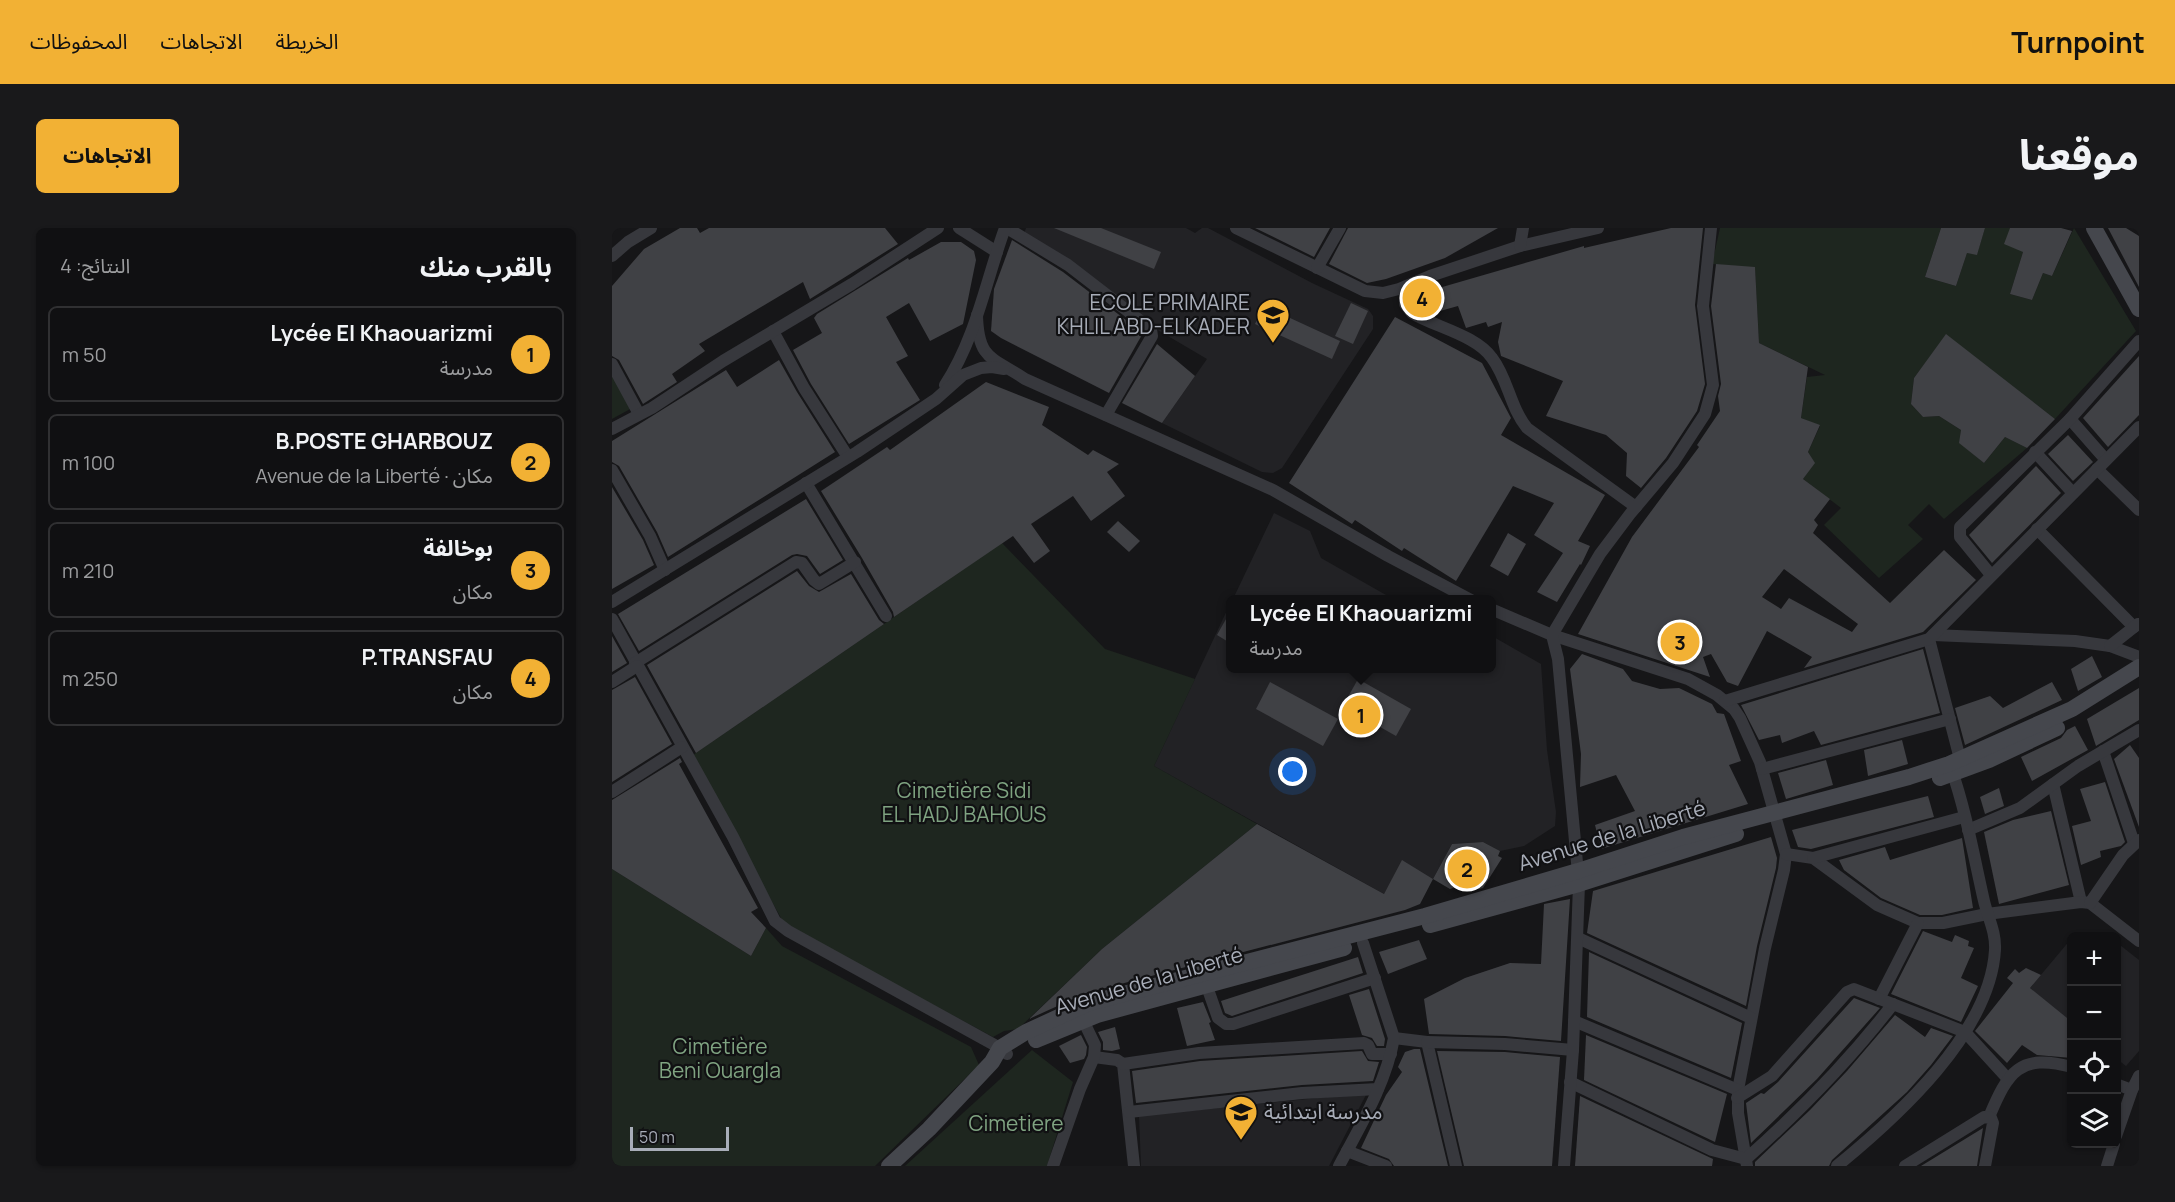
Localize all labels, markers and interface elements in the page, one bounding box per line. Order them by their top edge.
text: Turnpoint [2011,23,2145,61]
text: المحفوظات [30,27,127,55]
text: الاتجاهات [160,27,242,55]
text: الخريطة [275,27,338,55]
button: الاتجاهات [36,119,179,193]
text: موقعنا [2019,125,2139,183]
text: بالقرب منك [420,248,552,284]
text: النتائج: 4 [60,252,130,279]
pin: 4 [1402,276,1442,320]
place label: ECOLE PRIMAIRE KHLIL ABD-ELKADER [1057,288,1250,340]
school or university icon: ECOLE PRIMAIRE KHLIL ABD-ELKADER [1255,297,1291,344]
text: Lycée El Khaouarizmi [270,318,493,348]
text: 50 m [62,341,107,368]
text: 1 [526,341,535,368]
text: مدرسة [440,354,493,381]
text: B.POSTE GHARBOUZ [275,426,493,456]
text: 100 m [62,449,115,476]
text: 2 [525,449,536,476]
text: مكان · Avenue de la Liberté [255,462,493,489]
text: بوخالفة [423,533,493,563]
text: 210 m [62,557,114,584]
text: 3 [525,557,536,584]
text: مكان [453,578,493,605]
popup [1226,595,1496,673]
text: Lycée El Khaouarizmi [1250,598,1472,628]
pin: 3 [1660,620,1700,664]
text: مدرسة [1250,634,1303,661]
text: P.TRANSFAU [361,642,493,672]
text: 250 m [62,665,118,692]
text: 4 [524,665,537,692]
text: مكان [453,678,493,705]
pin: 1 [1342,692,1380,738]
your location [1278,757,1307,786]
park label: Cimetière Sidi EL HADJ BAHOUS [882,776,1046,828]
street label: Avenue de la Liberté [1515,793,1709,877]
pin: 2 [1448,846,1486,892]
map controls [2067,932,2121,1148]
button: + [2067,932,2121,986]
street label: Avenue de la Liberté [1051,940,1246,1020]
button: − [2067,986,2121,1040]
park label: Cimetière Beni Ouargla [659,1032,781,1084]
button: locate [2067,1040,2121,1094]
school or university icon: مدرسة ابتدائية [1223,1094,1259,1141]
button: layers [2067,1094,2121,1148]
place label: مدرسة ابتدائية [1264,1097,1382,1125]
park label: Cimetiere [968,1109,1064,1137]
scale bar [630,1124,729,1152]
text: 50 m [639,1126,675,1148]

